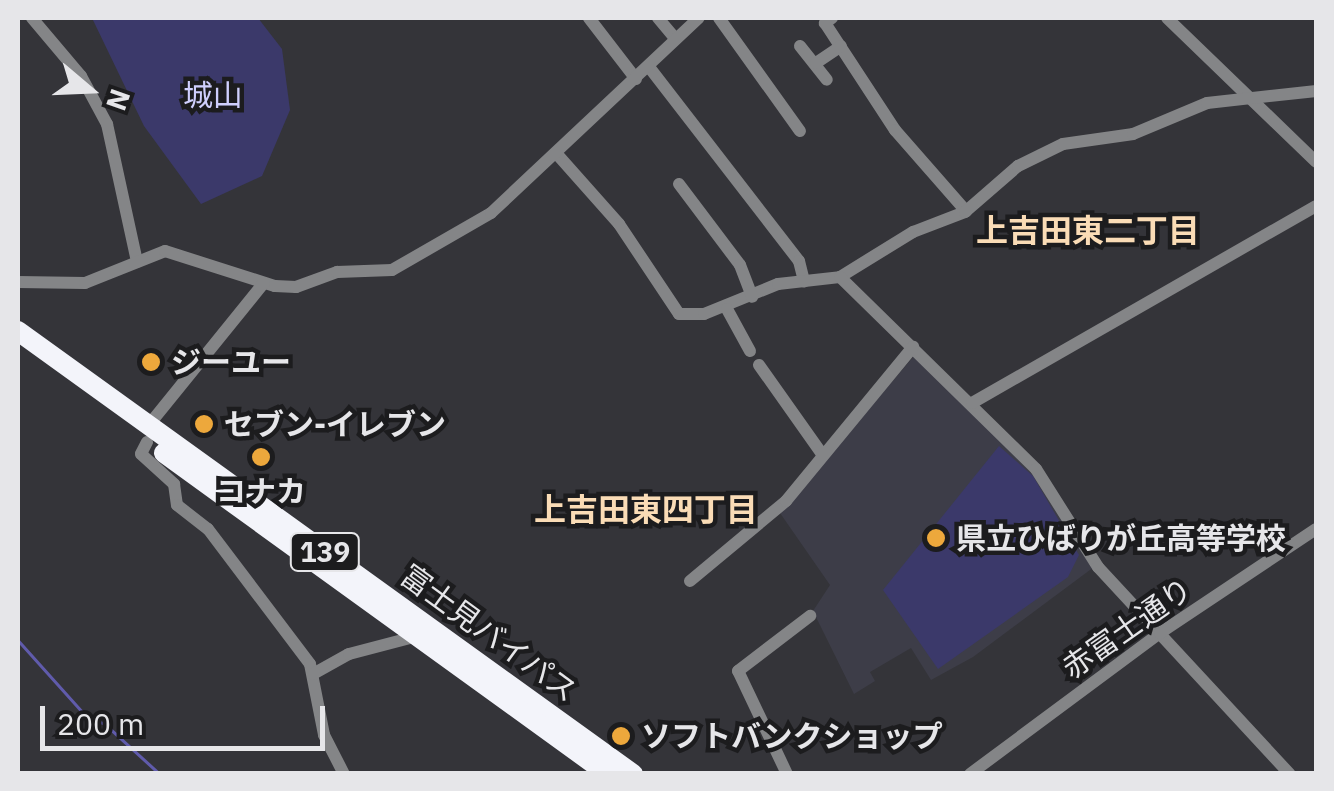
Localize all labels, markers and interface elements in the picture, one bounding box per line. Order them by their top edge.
north arrow [40,40,140,140]
park label: 城山 [183,77,243,113]
text: N [98,84,140,116]
district label: 上吉田東二丁目 [976,211,1200,249]
place label: ジーユー [171,344,291,380]
marker: ジーユー [140,351,162,373]
place label: セブン-イレブン [224,406,446,442]
marker: セブン-イレブン [193,413,215,435]
marker: コナカ [250,446,272,468]
place label: コナカ [216,473,306,509]
district label: 上吉田東四丁目 [534,490,758,528]
place label: 県立ひばりが丘高等学校 [956,520,1286,556]
marker: 県立ひばりが丘高等学校 [925,527,947,549]
road number: 139 [288,529,362,575]
street label: 富士見バイパス [393,557,585,709]
street label: 赤富士通り [1055,570,1199,686]
scale bar [45,686,330,748]
text: 200 m [57,704,144,743]
place label: ソフトバンクショップ [641,718,941,754]
marker: ソフトバンクショップ [610,725,632,747]

